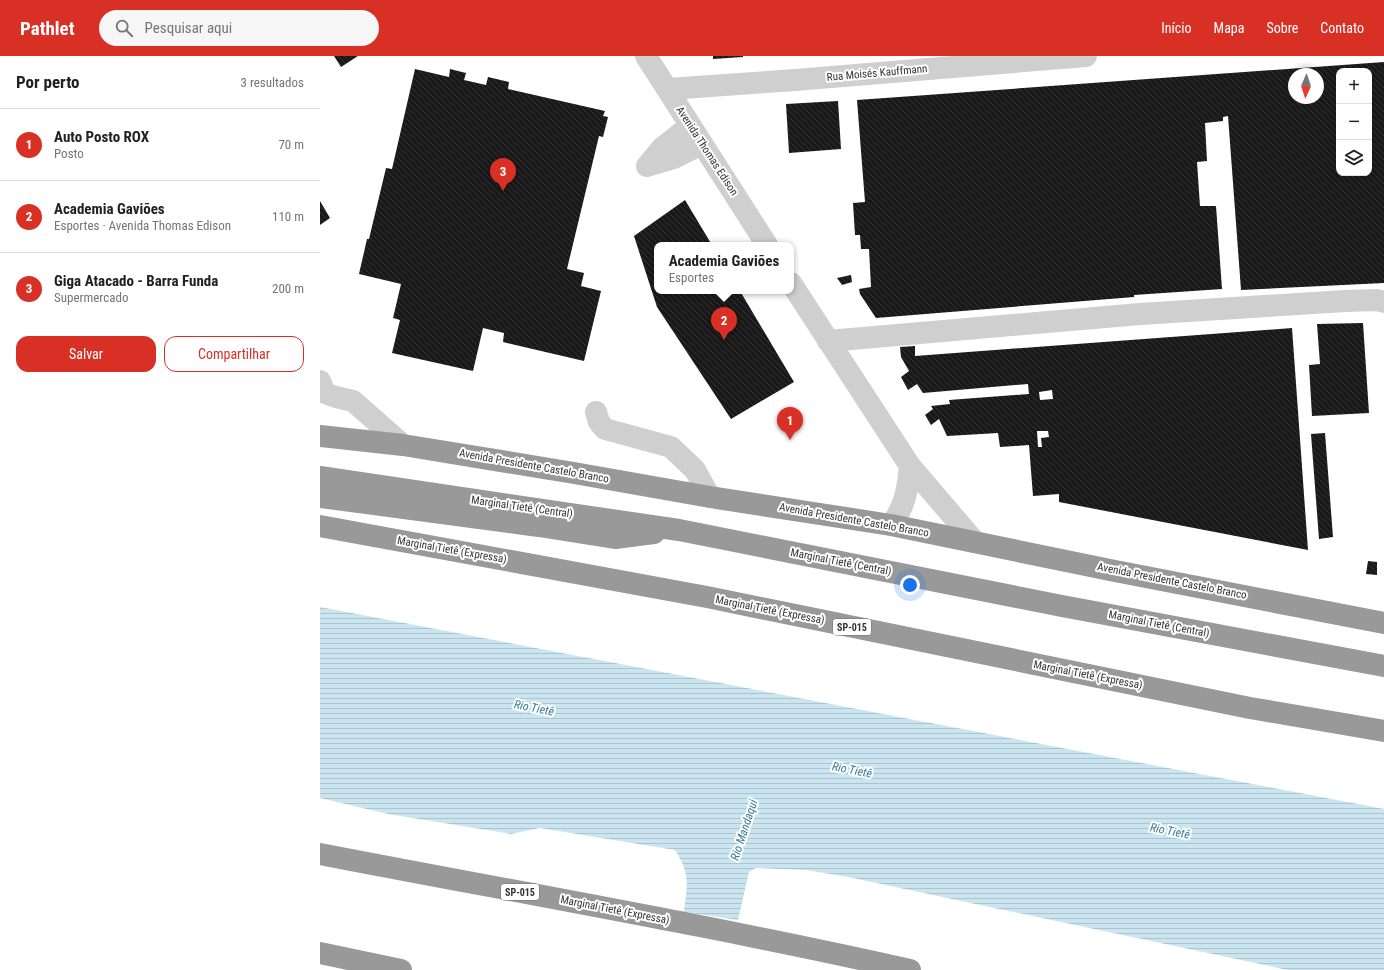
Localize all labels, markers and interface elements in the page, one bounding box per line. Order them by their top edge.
search box [99,10,379,46]
text: Pathlet [20,17,75,40]
icon: search [113,17,135,39]
text: Pesquisar aqui [145,19,232,37]
text: Início [1161,20,1192,36]
text: Mapa [1214,20,1244,36]
text: Sobre [1266,20,1298,36]
text: Contato [1320,20,1364,36]
street label: Rua Moisés Kauffmann [826,62,928,84]
north arrow [1288,68,1324,104]
map controls [1336,68,1372,176]
button: + [1336,68,1372,104]
text: Por perto [16,72,80,92]
text: 3 resultados [240,75,304,90]
street label: Avenida Thomas Edison [673,104,741,198]
button: − [1336,104,1372,140]
text: Auto Posto ROX [54,128,149,146]
text: 1 [26,137,32,152]
text: 70 m [278,137,304,152]
button: layers [1336,140,1372,176]
text: Posto [54,146,84,161]
pin: 3 [490,158,516,191]
text: Academia Gaviões [54,200,165,218]
text: 2 [26,209,32,224]
text: 110 m [272,209,304,224]
text: Esportes · Avenida Thomas Edison [54,218,231,233]
popup [654,242,794,294]
text: Academia Gaviões [669,252,779,270]
text: Esportes [669,270,714,285]
text: Giga Atacado - Barra Funda [54,272,218,290]
text: 3 [26,281,32,296]
text: 200 m [272,281,304,296]
text: Supermercado [54,290,128,305]
pin: 2 [711,307,737,340]
button: Salvar [16,336,156,372]
button: Compartilhar [164,336,304,372]
pin: 1 [777,407,803,440]
street label: Avenida Presidente Castelo Branco [458,446,610,486]
street label: Marginal Tietê (Central) [470,493,574,521]
street label: Avenida Presidente Castelo Branco [778,500,930,540]
street label: Marginal Tietê (Expressa) [396,534,508,566]
street label: Marginal Tietê (Central) [789,546,893,578]
street label: Avenida Presidente Castelo Branco [1096,560,1248,602]
your location [900,575,920,595]
street label: Marginal Tietê (Expressa) [714,593,826,627]
street label: Marginal Tietê (Central) [1107,608,1211,640]
road number: SP-015 [833,619,871,635]
street label: Marginal Tietê (Expressa) [1032,658,1144,692]
water label: Rio Tietê [513,697,556,719]
water label: Rio Tietê [831,759,874,781]
water label: Rio Mandaqui [728,798,760,862]
water label: Rio Tietê [1149,820,1192,842]
road number: SP-015 [501,884,539,900]
street label: Marginal Tietê (Expressa) [559,893,671,927]

